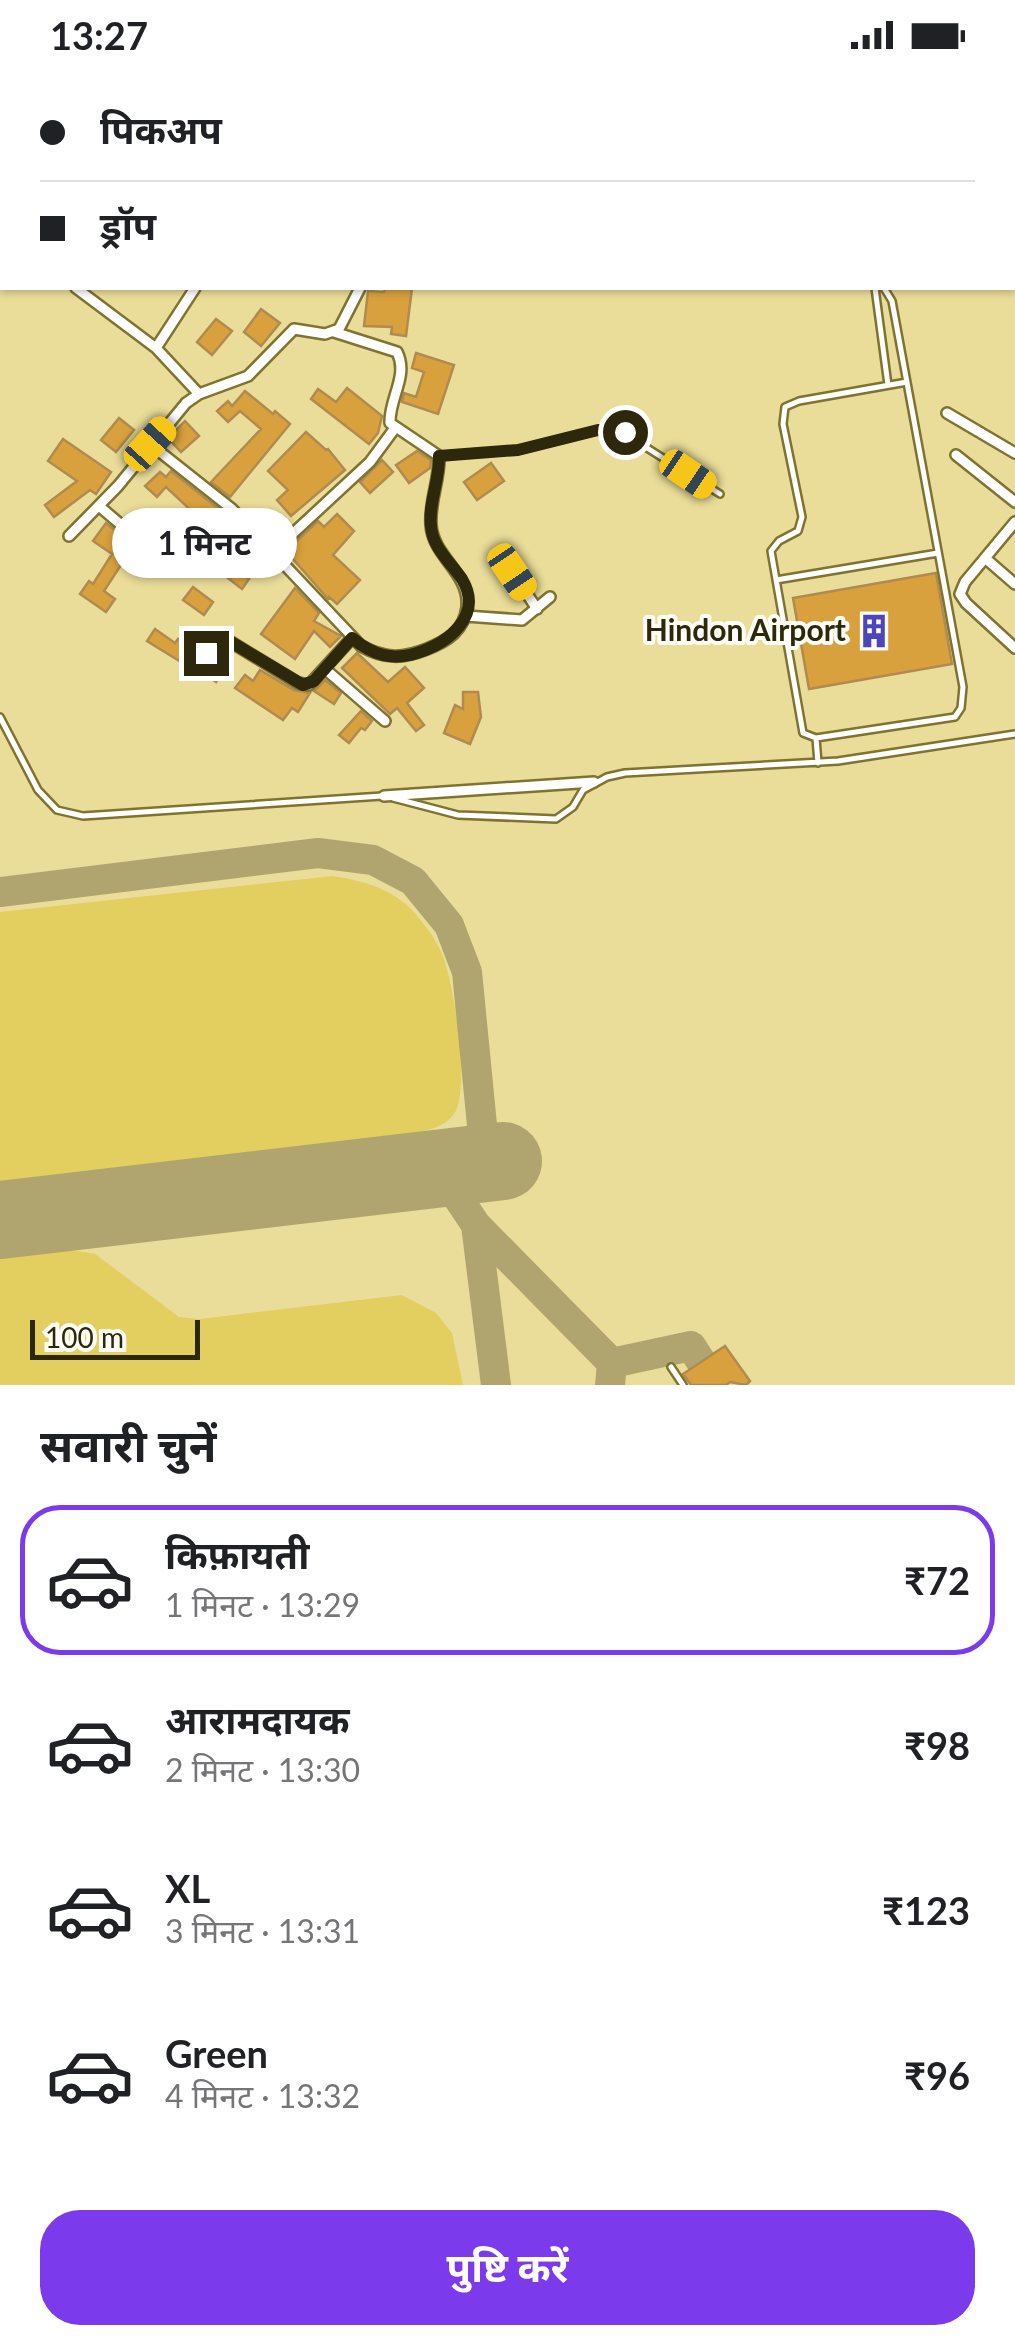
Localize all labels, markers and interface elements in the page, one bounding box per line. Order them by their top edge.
text: 13:27 [50,12,148,58]
text: पिकअप [100,106,222,152]
text: ड्रॉप [100,202,156,248]
route start [603,410,648,455]
car [119,412,181,476]
car [655,445,721,503]
callout: 1 मिनट [114,508,298,578]
text: 1 मिनट [158,523,251,562]
car [483,539,541,605]
place label: Hindon Airport [645,611,846,647]
building icon: Hindon Airport [855,612,893,650]
route end [184,631,229,676]
scale bar [30,1315,200,1360]
text: 100 m [45,1320,124,1354]
text: सवारी चुनें [40,1418,217,1472]
text: किफ़ायती [165,1531,309,1577]
icon: car [45,1535,135,1625]
text: ₹72 [904,1557,970,1603]
text: 1 मिनट · 13:29 [165,1585,360,1624]
text: आरामदायक [165,1696,349,1742]
icon: car [45,1700,135,1790]
text: ₹98 [904,1722,970,1768]
text: 2 मिनट · 13:30 [165,1750,360,1789]
icon: car [45,1865,135,1955]
text: XL [165,1865,210,1911]
text: ₹123 [882,1887,970,1933]
text: 3 मिनट · 13:31 [165,1911,360,1950]
icon: car [45,2030,135,2120]
text: Green [165,2030,268,2076]
text: ₹96 [904,2052,970,2098]
text: 4 मिनट · 13:32 [165,2076,360,2115]
button: पुष्टि करें [40,2210,975,2325]

